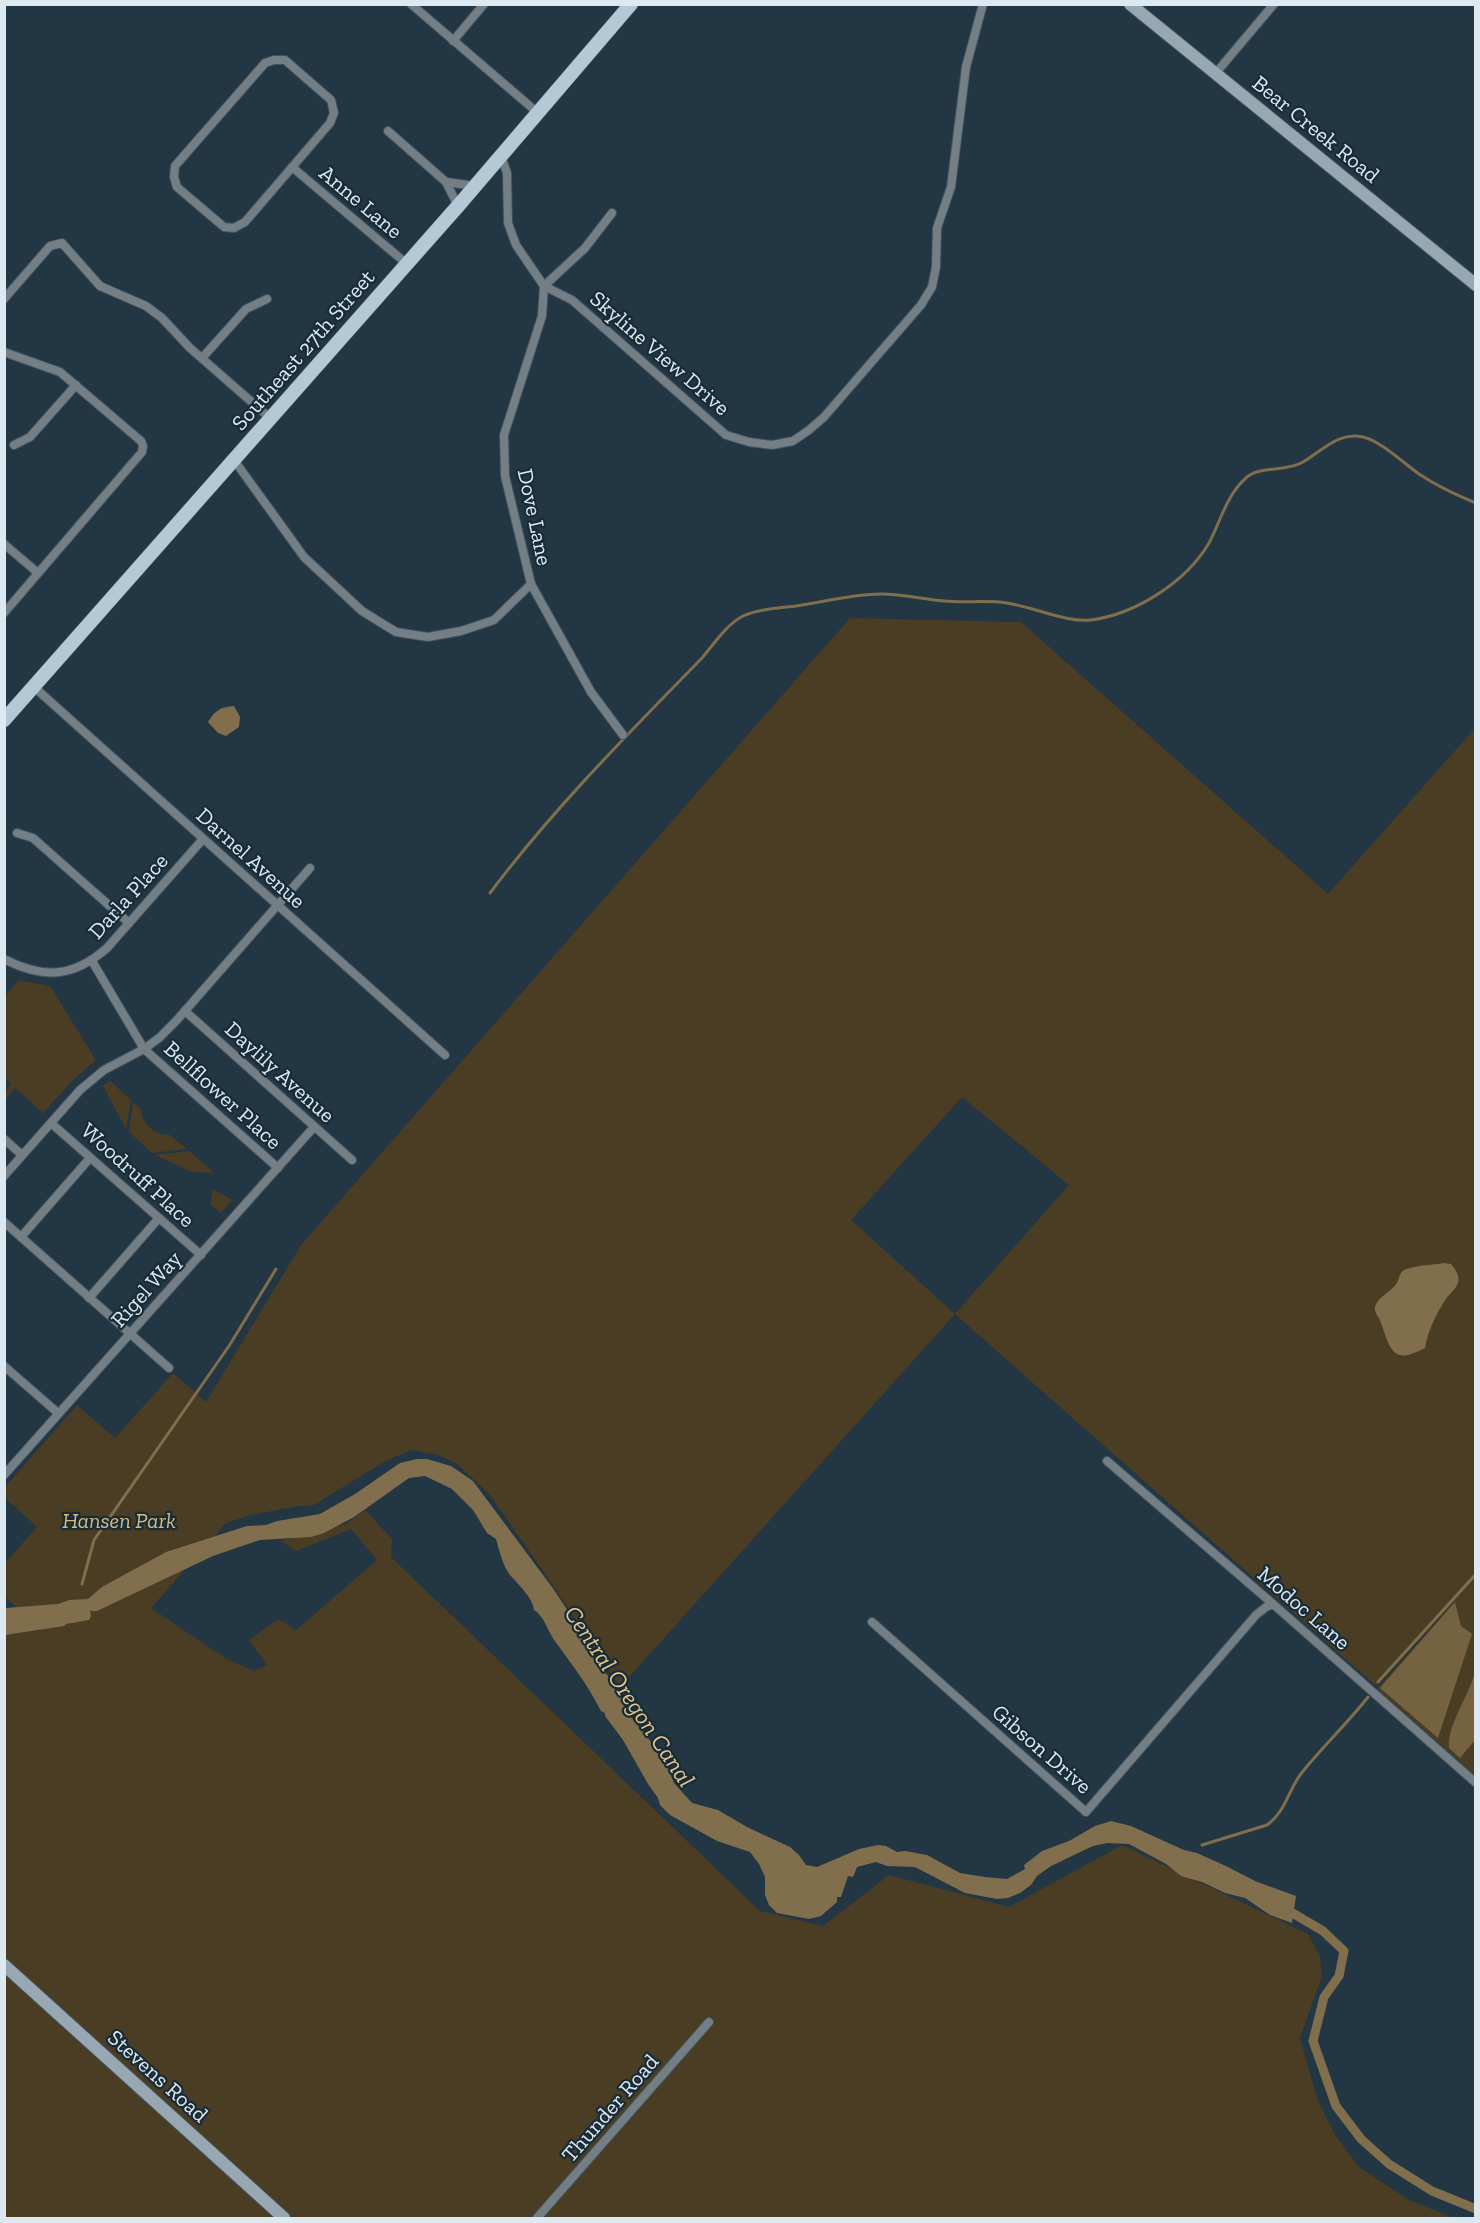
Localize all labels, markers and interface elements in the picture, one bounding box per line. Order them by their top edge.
street label: Bear Creek Road [1247,69,1385,189]
street label: Anne Lane [314,159,408,245]
street label: Southeast 27th Street [226,263,381,436]
street label: Skyline View Drive [585,285,735,421]
street label: Dove Lane [512,466,558,568]
street label: Darnel Avenue [191,802,311,914]
street label: Darla Place [82,848,174,944]
street label: Daylily Avenue [219,1016,341,1128]
street label: Bellflower Place [158,1035,288,1155]
street label: Woodruff Place [75,1117,201,1233]
street label: Rigel Way [105,1245,188,1333]
park label: Hansen Park [62,1507,176,1534]
street label: Modoc Lane [1252,1560,1356,1656]
water label: Central Oregon Canal [559,1600,701,1792]
street label: Gibson Drive [987,1698,1097,1800]
street label: Stevens Road [102,2024,214,2128]
street label: Thunder Road [556,2048,664,2168]

